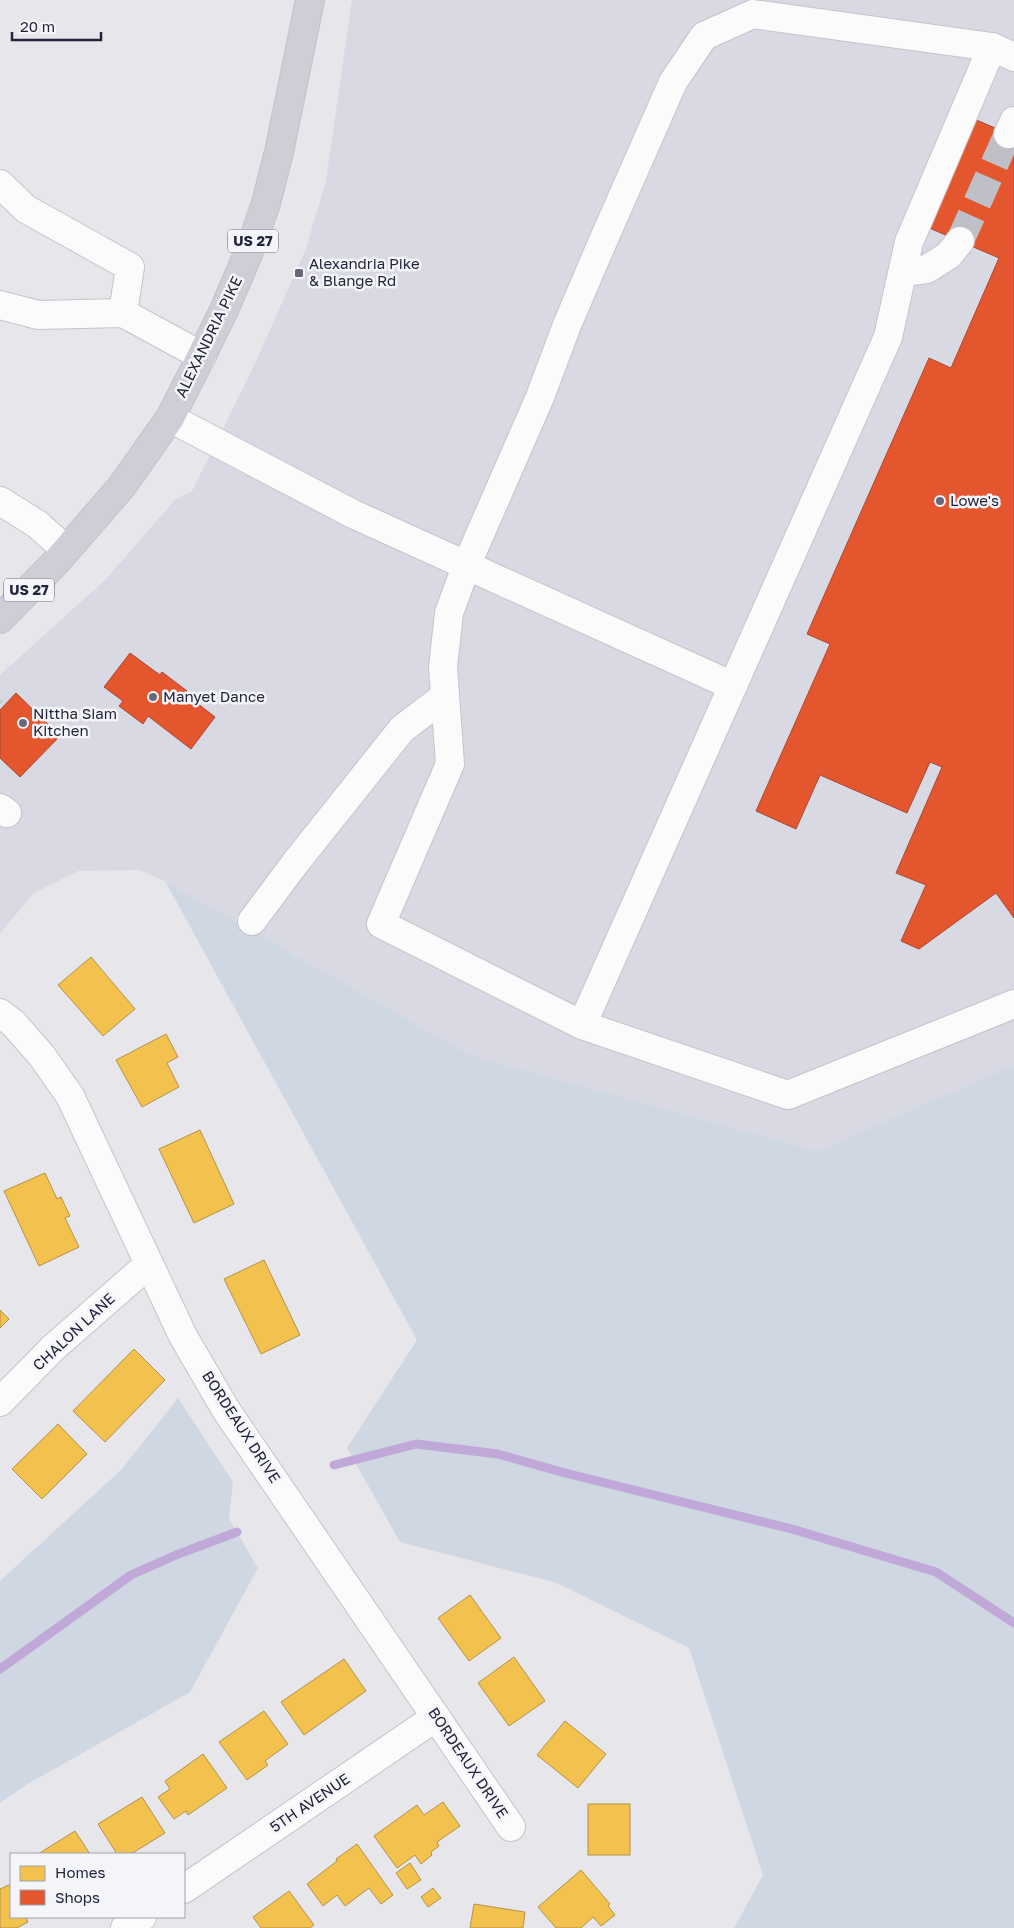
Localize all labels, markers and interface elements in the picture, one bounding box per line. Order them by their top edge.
scale bar [12,10,101,42]
text: 20 m [20,17,55,35]
road number: US 27 [228,230,278,252]
place label: Alexandria Pike & Blange Rd [309,254,420,289]
marker: Alexandria Pike & Blange Rd [293,267,305,279]
street label: ALEXANDRIA PIKE [171,273,245,400]
place label: Lowe's [950,491,999,509]
marker: Lowe's [934,495,946,507]
road number: US 27 [4,578,54,602]
place label: Manyet Dance [163,687,265,705]
marker: Manyet Dance [147,691,159,703]
place label: Nittha Siam Kitchen [33,704,117,739]
marker: Nittha Siam Kitchen [17,717,29,729]
street label: CHALON LANE [29,1289,118,1374]
street label: BORDEAUX DRIVE [199,1367,285,1486]
street label: BORDEAUX DRIVE [425,1704,513,1821]
street label: 5TH AVENUE [266,1769,353,1836]
legend [10,1853,185,1918]
text: Homes [55,1863,105,1881]
text: Shops [55,1888,100,1906]

